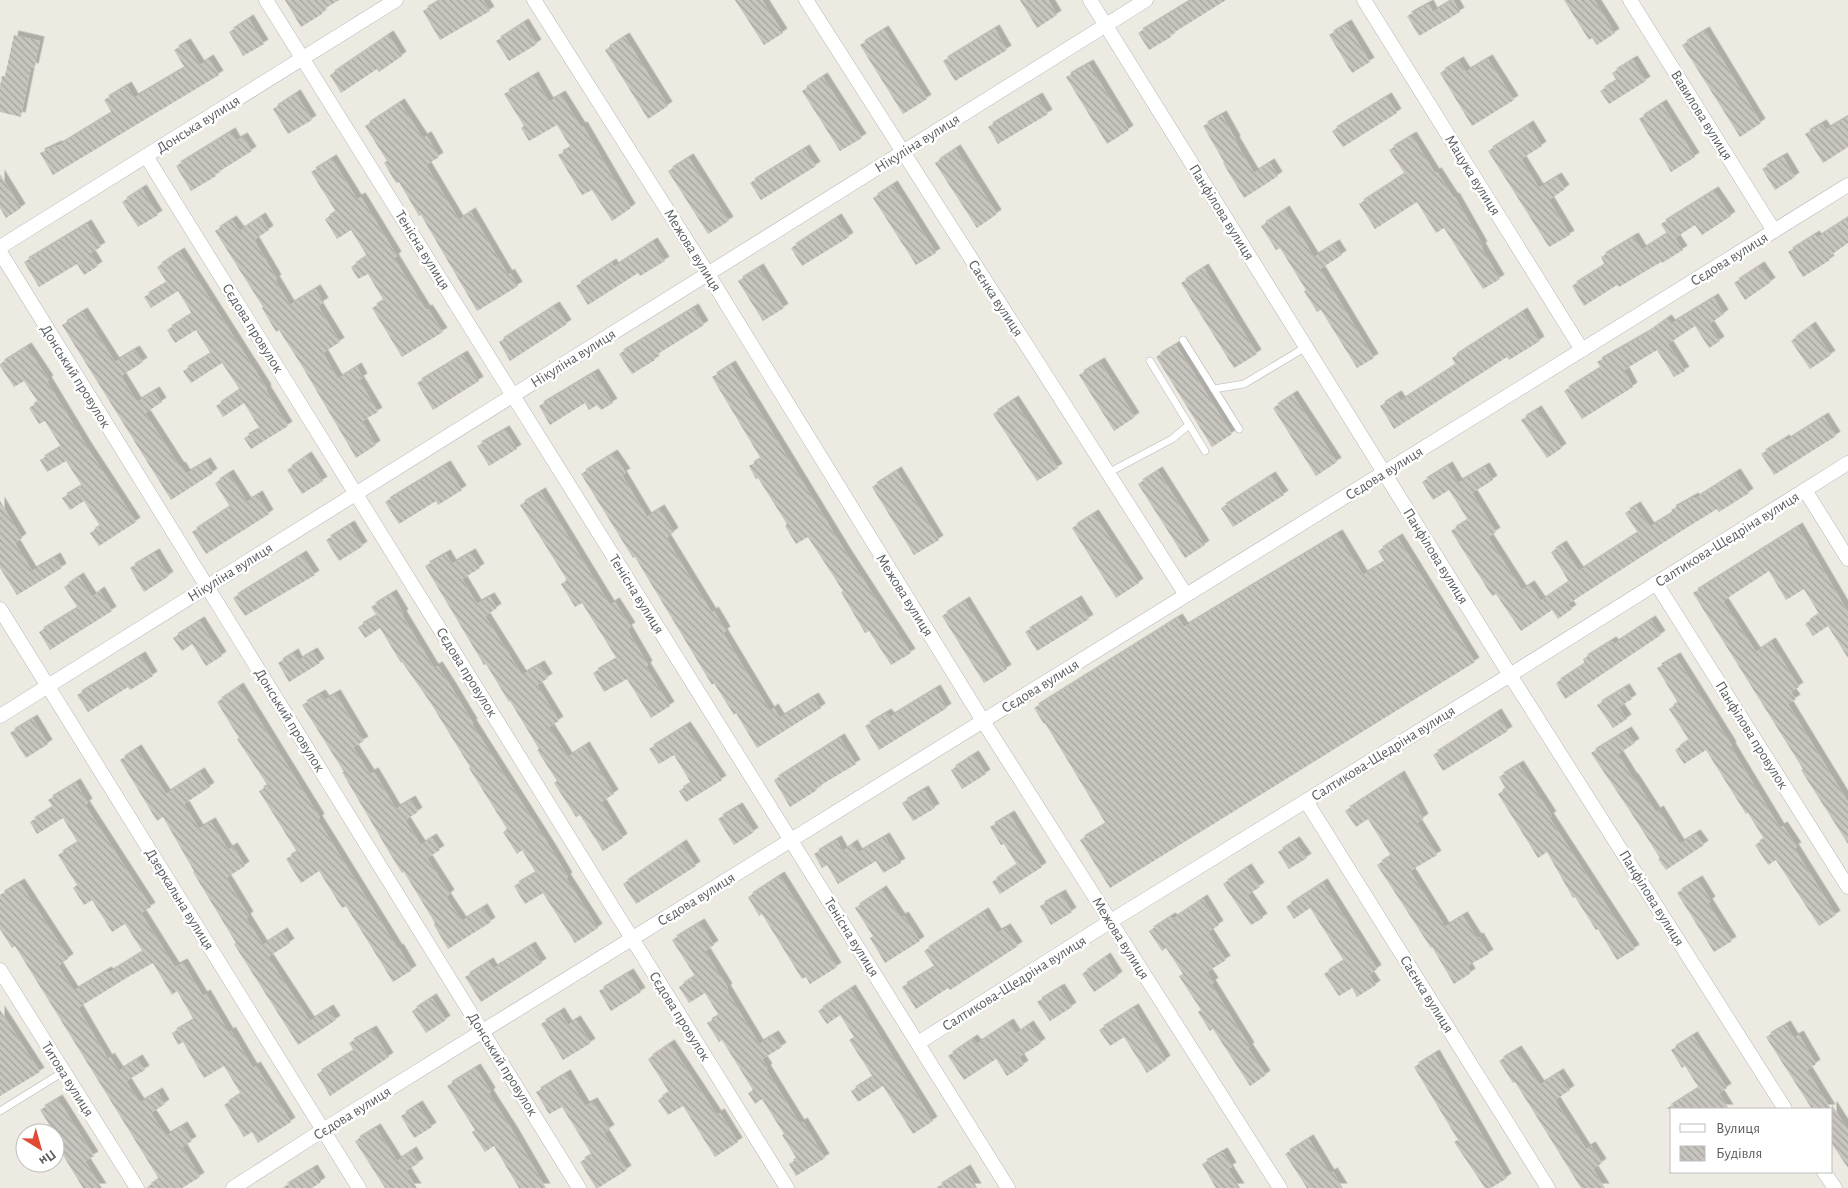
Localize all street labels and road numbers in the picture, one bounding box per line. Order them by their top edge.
street label: Вавилова вулиця [1668,68,1735,163]
street label: Донська вулиця [154,93,243,156]
street label: Нікуліна вулиця [872,111,962,176]
street label: Мацука вулиця [1442,132,1503,218]
street label: Панфілова вулиця [1186,162,1257,263]
street label: Межова вулиця [661,206,724,294]
street label: Тенісна вулиця [392,208,453,293]
street label: Сєдова вулиця [1688,230,1771,289]
street label: Саєнка вулиця [965,257,1026,339]
street label: Сєдова провулок [219,281,286,376]
street label: Донський провулок [38,322,113,431]
street label: Нікуліна вулиця [528,326,618,391]
street label: Сєдова вулиця [1343,444,1426,503]
street label: Салтикова-Щедріна вулиця [1653,489,1802,590]
street label: Панфілова вулиця [1400,506,1471,607]
street label: Нікуліна вулиця [185,540,275,605]
street label: Межова вулиця [873,551,936,639]
street label: Тенісна вулиця [606,552,667,637]
street label: Сєдова провулок [433,625,500,720]
street label: Сєдова вулиця [999,657,1082,716]
street label: Донський провулок [252,666,327,775]
street label: Панфілова провулок [1712,679,1791,792]
street label: Салтикова-Щедріна вулиця [1309,703,1458,804]
street label: Дзеркальна вулиця [142,846,217,953]
street label: Панфілова вулиця [1616,848,1687,949]
street label: Сєдова вулиця [655,870,738,929]
street label: Межова вулиця [1089,894,1152,982]
street label: Тенісна вулиця [821,895,882,980]
street label: Салтикова-Щедріна вулиця [940,933,1089,1034]
street label: Саєнка вулиця [1397,953,1456,1036]
street label: Сєдова провулок [646,969,713,1064]
street label: Донський провулок [465,1010,540,1119]
street label: Титова вулиця [39,1039,96,1119]
street label: Сєдова вулиця [311,1084,394,1143]

